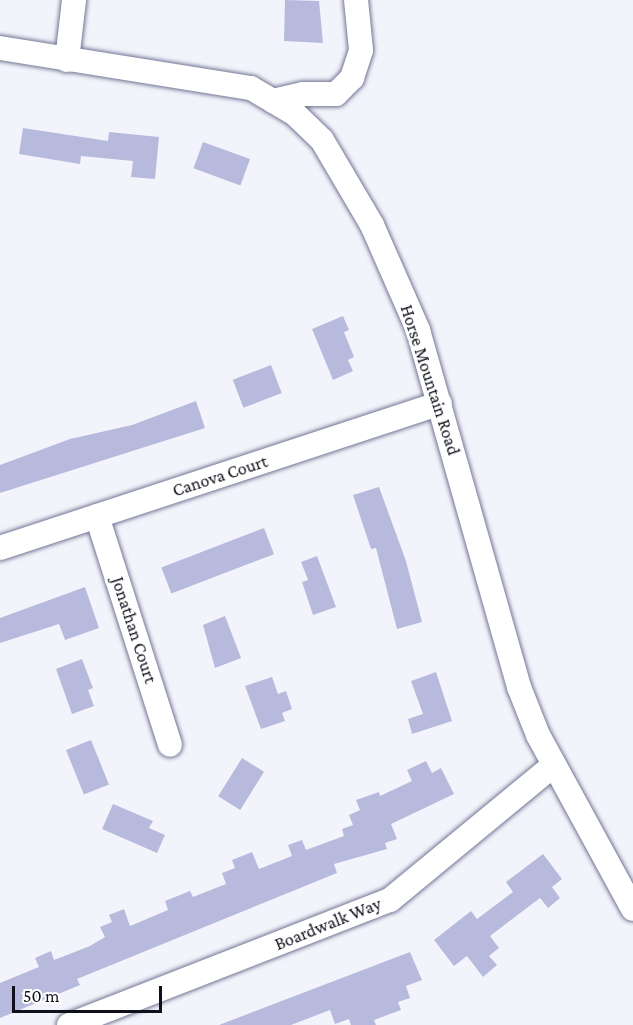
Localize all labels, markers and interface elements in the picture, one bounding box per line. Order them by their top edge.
street label: Horse Mountain Road [395,302,465,458]
street label: Canova Court [170,450,270,502]
street label: Jonathan Court [107,574,161,686]
street label: Boardwalk Way [272,893,384,955]
scale bar [15,974,165,1012]
text: 50 m [23,986,60,1006]

